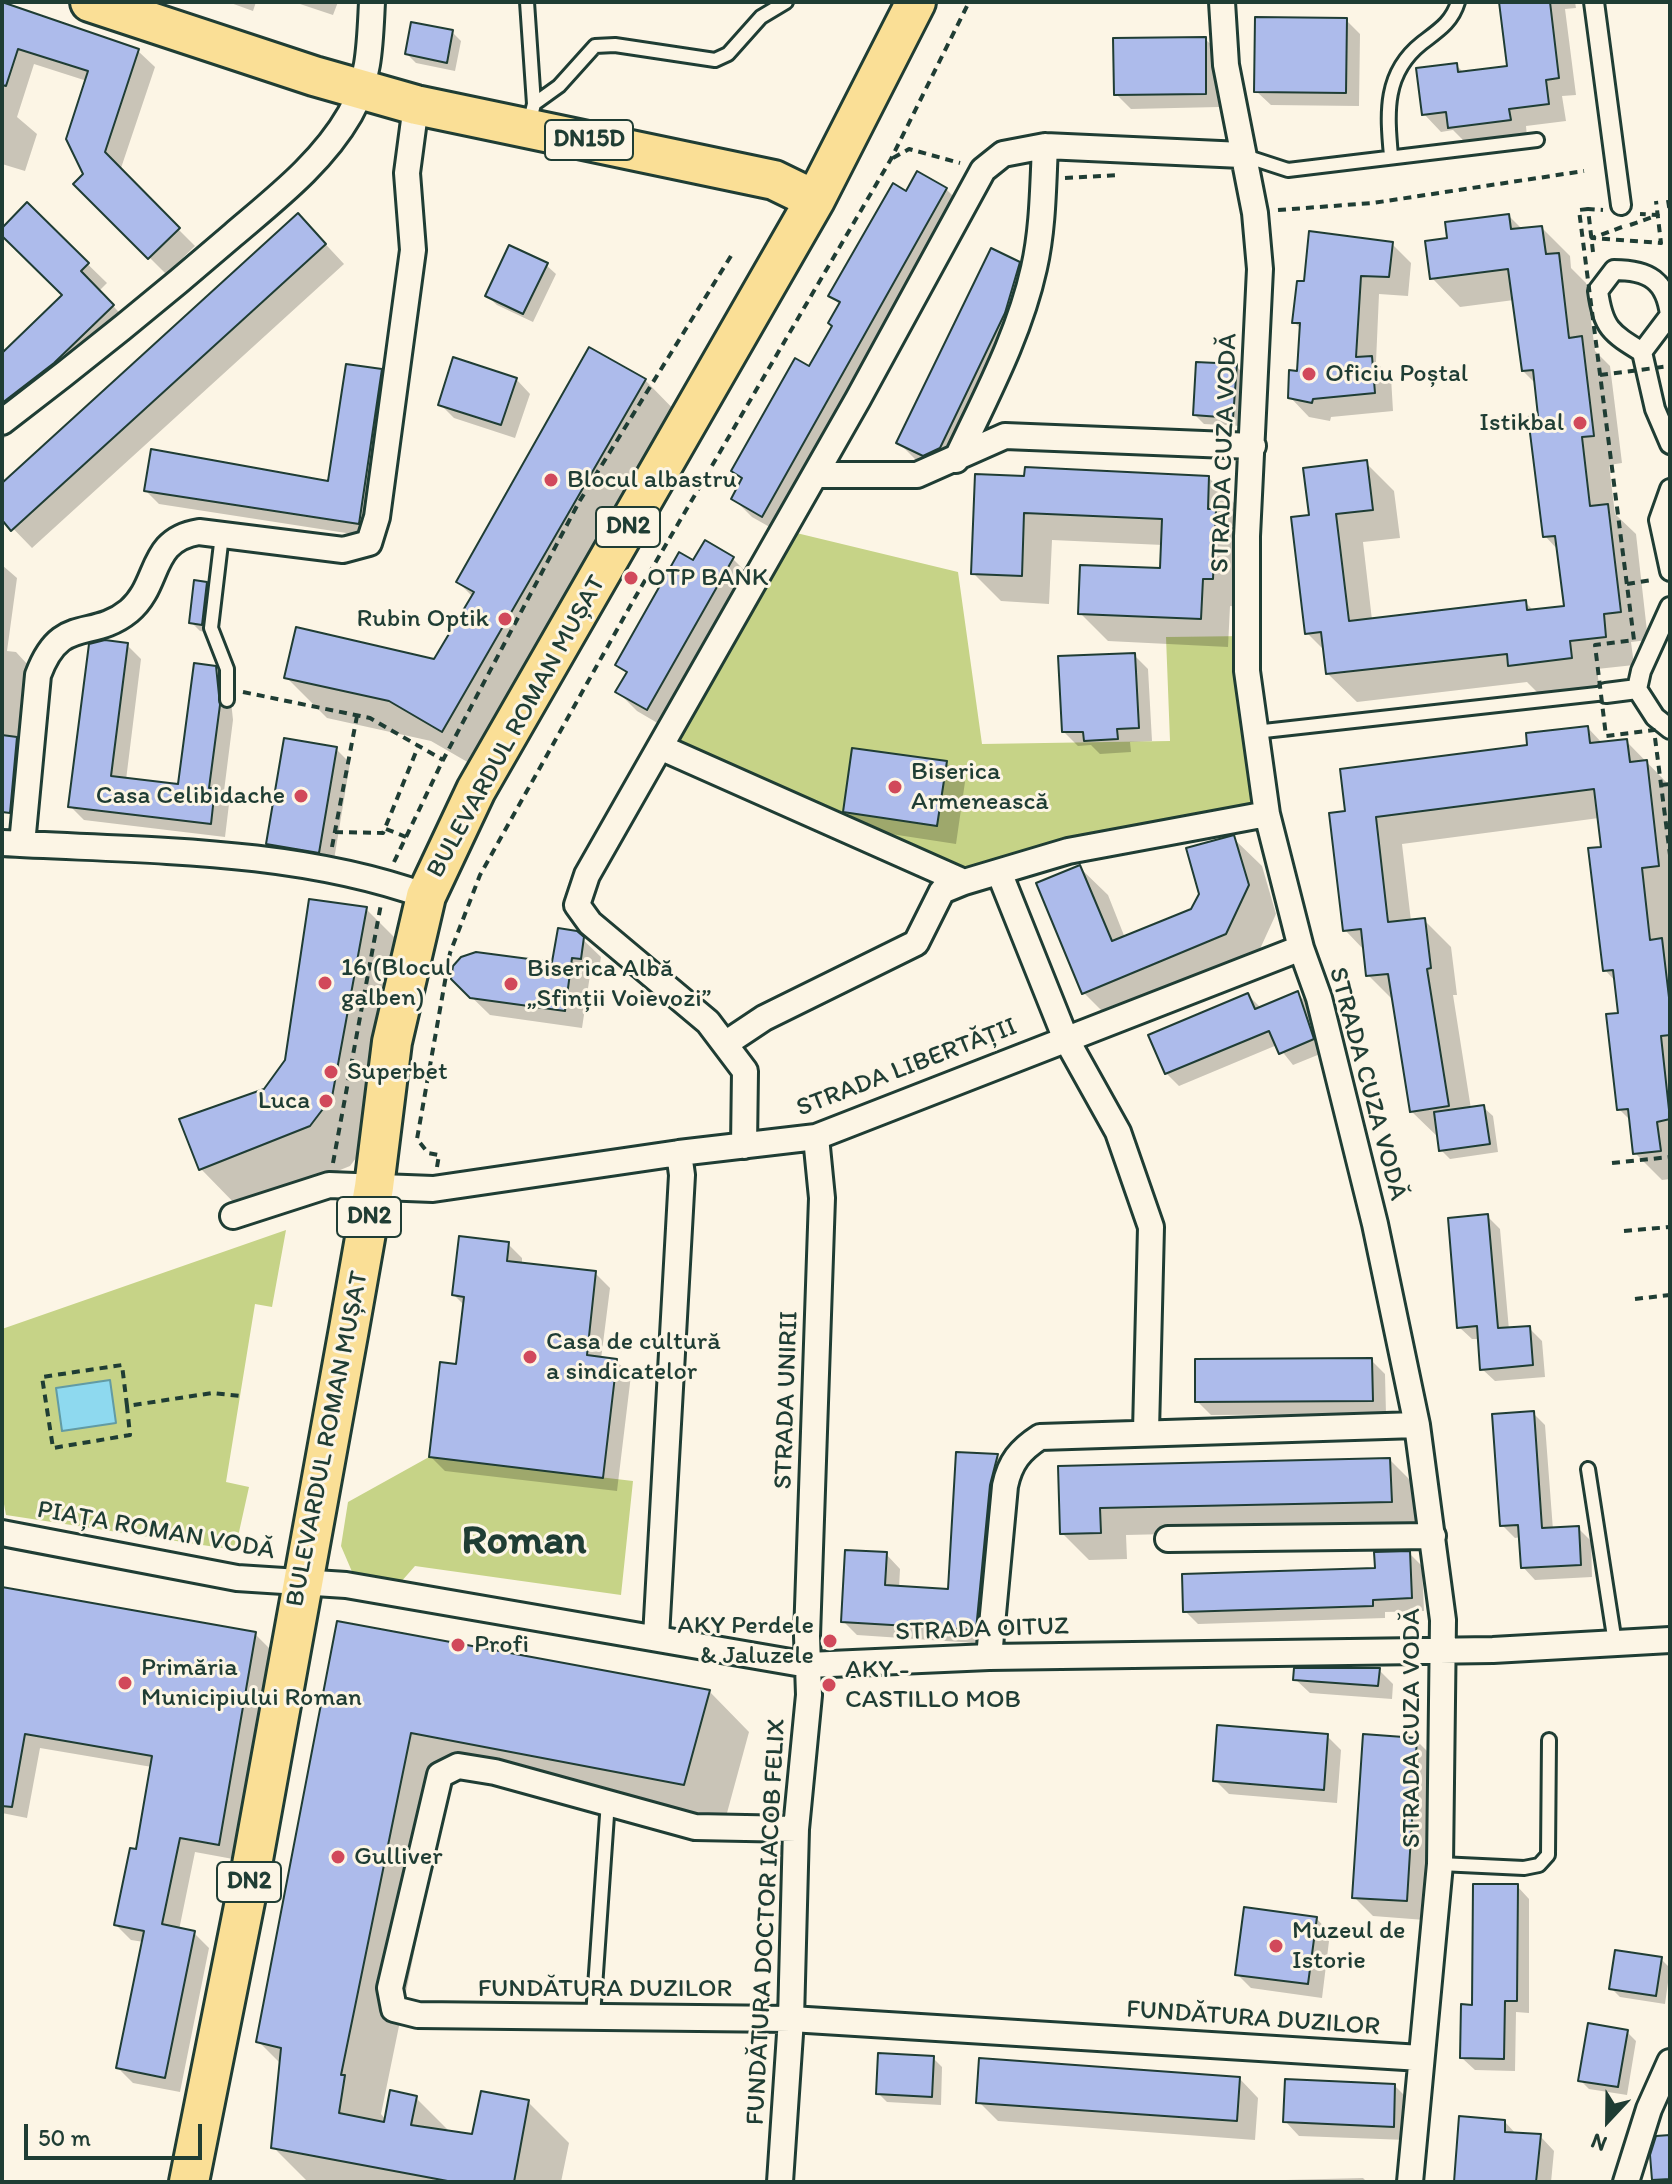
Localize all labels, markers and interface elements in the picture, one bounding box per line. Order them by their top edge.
road number: DN15D [545,120,633,160]
street label: STRADA CUZA VODĂ [1205,333,1245,573]
place label: Oficiu Poștal [1325,358,1468,390]
marker: Oficiu Poștal [1300,365,1318,383]
place label: Istikbal [1479,407,1564,439]
marker: Istikbal [1571,414,1589,432]
place label: Blocul albastru [567,464,737,496]
marker: Blocul albastru [542,471,560,489]
road number: DN2 [596,507,660,547]
place label: OTP BANK [647,562,768,594]
marker: OTP BANK [622,569,640,587]
street label: BULEVARDUL ROMAN MUȘAT [421,570,613,884]
place label: Rubin Optik [357,603,489,635]
marker: Rubin Optik [496,610,514,628]
place label: Biserica Armenească [911,756,1049,818]
marker: Biserica Armenească [886,778,904,796]
place label: Casa Celibidache [96,780,285,812]
marker: Casa Celibidache [292,787,310,805]
place label: 16 (Blocul galben) [341,952,452,1014]
place label: Biserica Albă „Sfinții Voievozi” [527,953,711,1014]
street label: STRADA CUZA VODĂ [1321,964,1413,1204]
marker: 16 (Blocul galben) [316,974,334,992]
marker: Biserica Albă „Sfinții Voievozi” [502,975,520,993]
street label: STRADA LIBERTĂȚII [792,1012,1022,1124]
place label: Superbet [347,1056,448,1088]
marker: Superbet [322,1063,340,1081]
place label: Luca [258,1085,310,1117]
marker: Luca [317,1092,335,1110]
road number: DN2 [337,1197,401,1237]
street label: BULEVARDUL ROMAN MUȘAT [280,1269,376,1609]
street label: STRADA UNIRII [768,1310,806,1490]
place label: Casa de cultură a sindicatelor [546,1326,721,1388]
marker: Casa de cultură a sindicatelor [521,1348,539,1366]
street label: PIAȚA ROMAN VODĂ [35,1495,277,1567]
district label: Roman [462,1517,586,1567]
street label: STRADA CUZA VODĂ [1396,1608,1428,1848]
place label: AKY Perdele & Jaluzele [677,1610,814,1672]
street label: STRADA OITUZ [895,1611,1069,1649]
place label: Profi [474,1629,529,1661]
marker: AKY Perdele & Jaluzele [821,1632,839,1650]
marker: Profi [449,1636,467,1654]
place label: Primăria Municipiului Roman [141,1652,362,1714]
place label: AKY - CASTILLO MOB [845,1654,1021,1716]
marker: Primăria Municipiului Roman [116,1674,134,1692]
marker: AKY - CASTILLO MOB [820,1676,838,1694]
street label: FUNDĂTURA DOCTOR IACOB FELIX [741,1718,793,2126]
place label: Gulliver [354,1841,443,1873]
marker: Gulliver [329,1848,347,1866]
road number: DN2 [217,1862,281,1902]
place label: Muzeul de Istorie [1292,1915,1406,1976]
marker: Muzeul de Istorie [1267,1937,1285,1955]
street label: FUNDĂTURA DUZILOR [478,1973,732,2005]
street label: FUNDĂTURA DUZILOR [1125,1995,1381,2043]
north arrow [1568,2080,1648,2160]
scale bar [28,2108,206,2158]
text: 50 m [38,2123,91,2152]
text: N [1587,2127,1611,2158]

